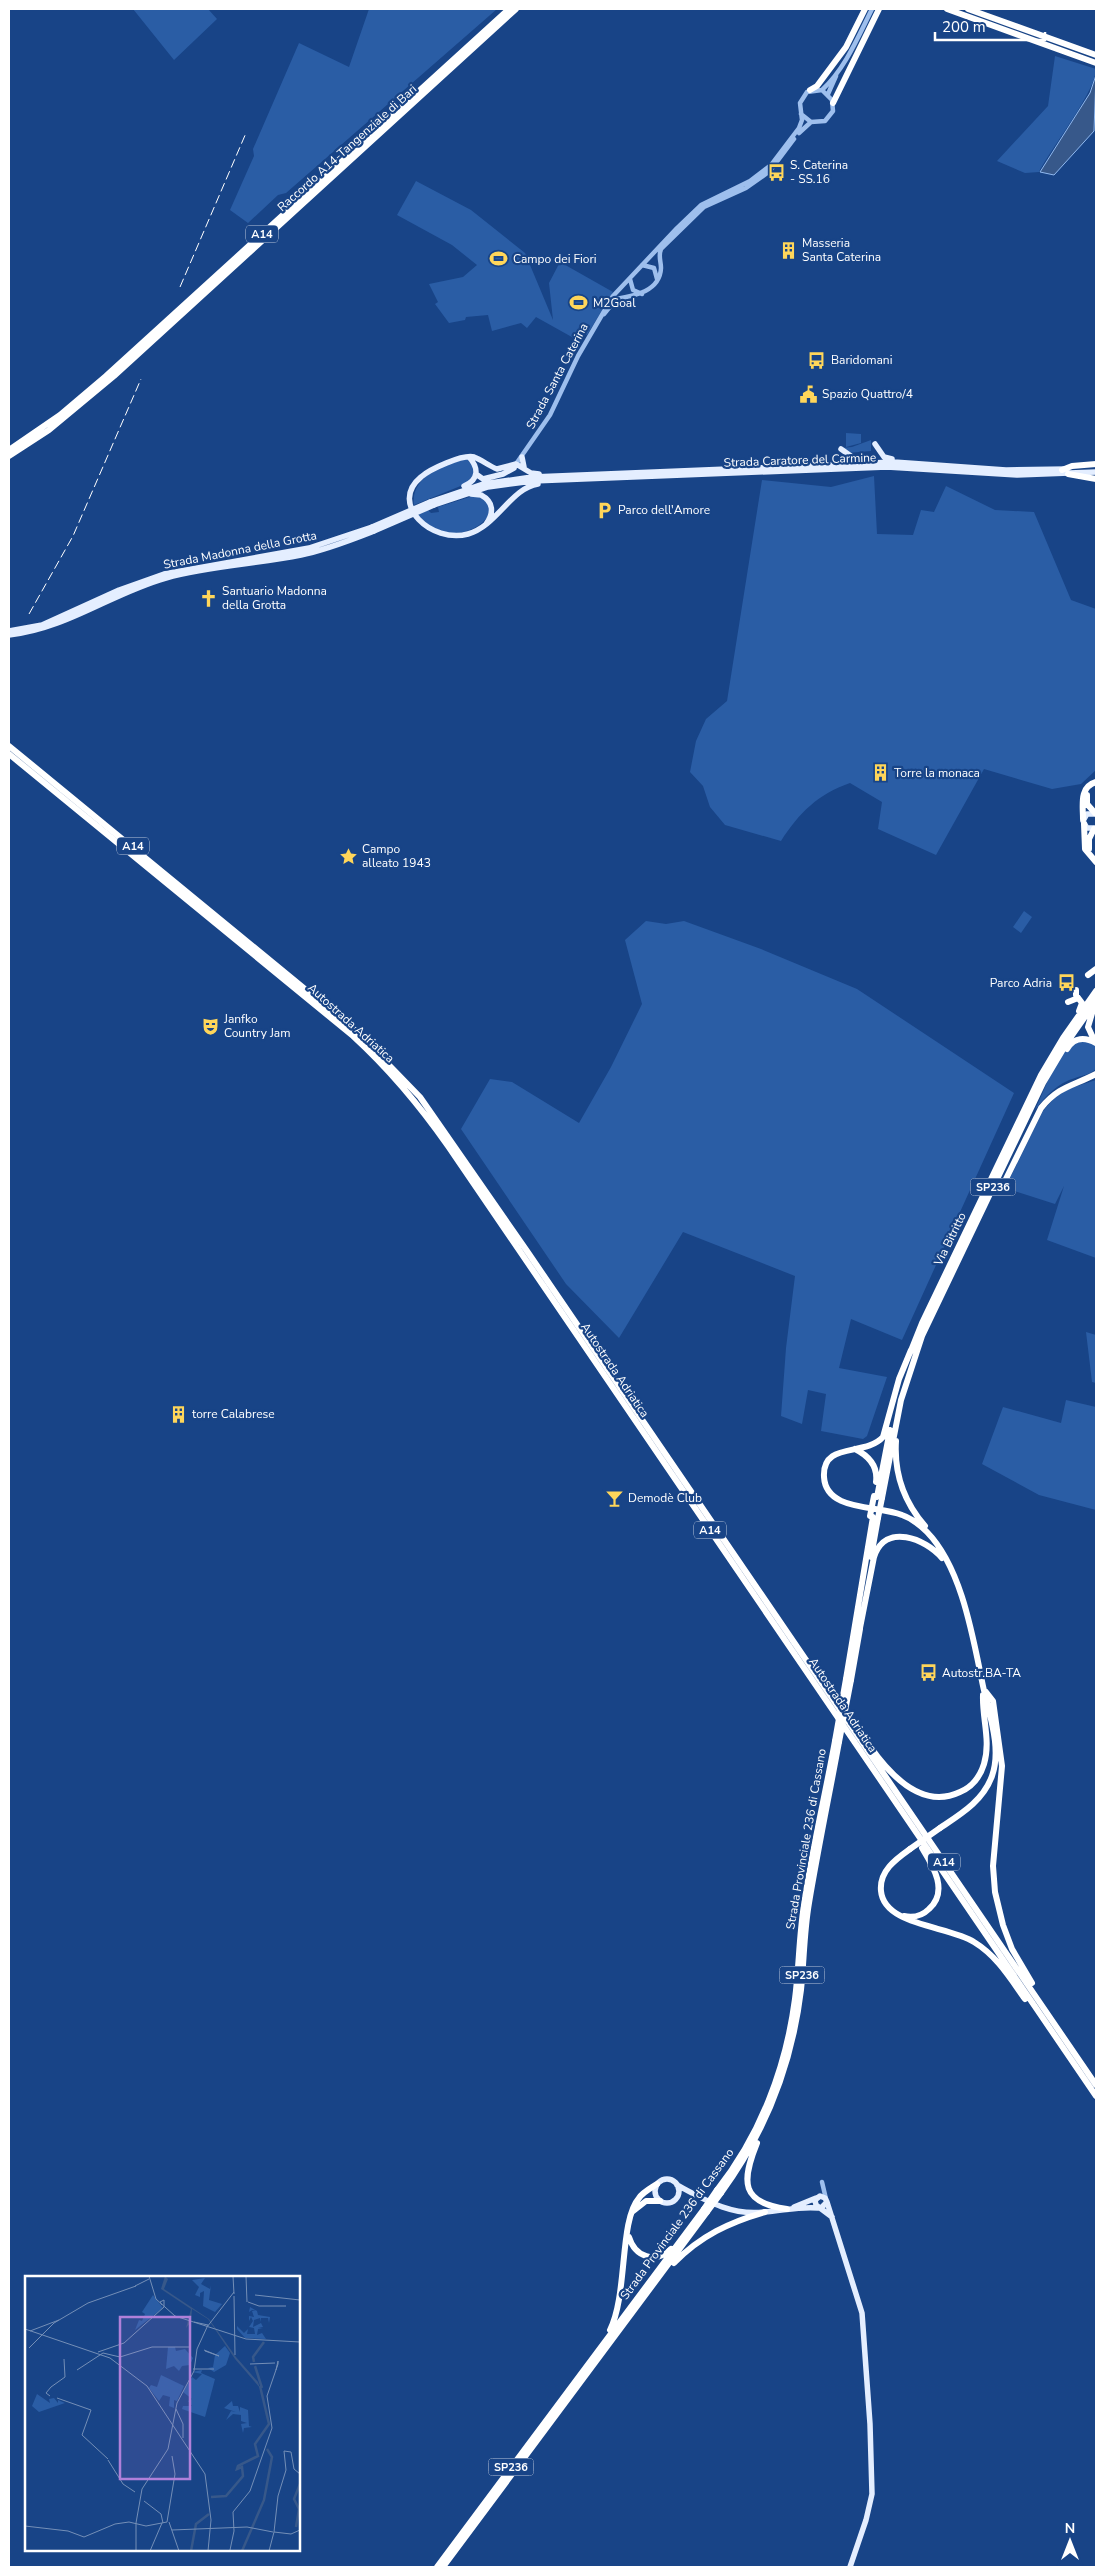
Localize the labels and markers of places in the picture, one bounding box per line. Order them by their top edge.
place label: S. Caterina - SS.16 [790,157,848,187]
bus stop icon: S. Caterina - SS.16 [766,162,786,182]
place label: Masseria Santa Caterina [802,235,881,265]
building icon: Masseria Santa Caterina [778,240,798,260]
sports icon: Campo dei Fiori [489,249,509,269]
place label: Campo dei Fiori [513,251,597,267]
sports icon: M2Goal [569,293,589,313]
place label: M2Goal [593,295,636,311]
bus stop icon: Baridomani [807,350,827,370]
place label: Baridomani [831,352,892,368]
public building icon: Spazio Quattro/4 [798,384,818,404]
place label: Spazio Quattro/4 [822,386,913,402]
parking icon: Parco dell'Amore [594,500,614,520]
place label: Parco dell'Amore [618,502,710,518]
place label: Santuario Madonna della Grotta [222,583,327,613]
church icon: Santuario Madonna della Grotta [198,588,218,608]
building icon: Torre la monaca [870,763,890,783]
place label: Torre la monaca [894,765,980,781]
place label: Campo alleato 1943 [362,841,431,871]
place icon: Campo alleato 1943 [338,846,358,866]
bus stop icon: Parco Adria [1056,973,1076,993]
place label: Parco Adria [990,975,1052,991]
place label: Janfko Country Jam [223,1011,291,1041]
theatre icon: Janfko Country Jam [200,1016,220,1036]
building icon: torre Calabrese [168,1404,188,1424]
place label: torre Calabrese [192,1406,275,1422]
bar icon: Demodè Club [604,1488,624,1508]
place label: Demodè Club [628,1490,702,1506]
bus stop icon: Autostr.BA-TA [918,1663,938,1683]
place label: Autostr.BA-TA [942,1665,1021,1681]

